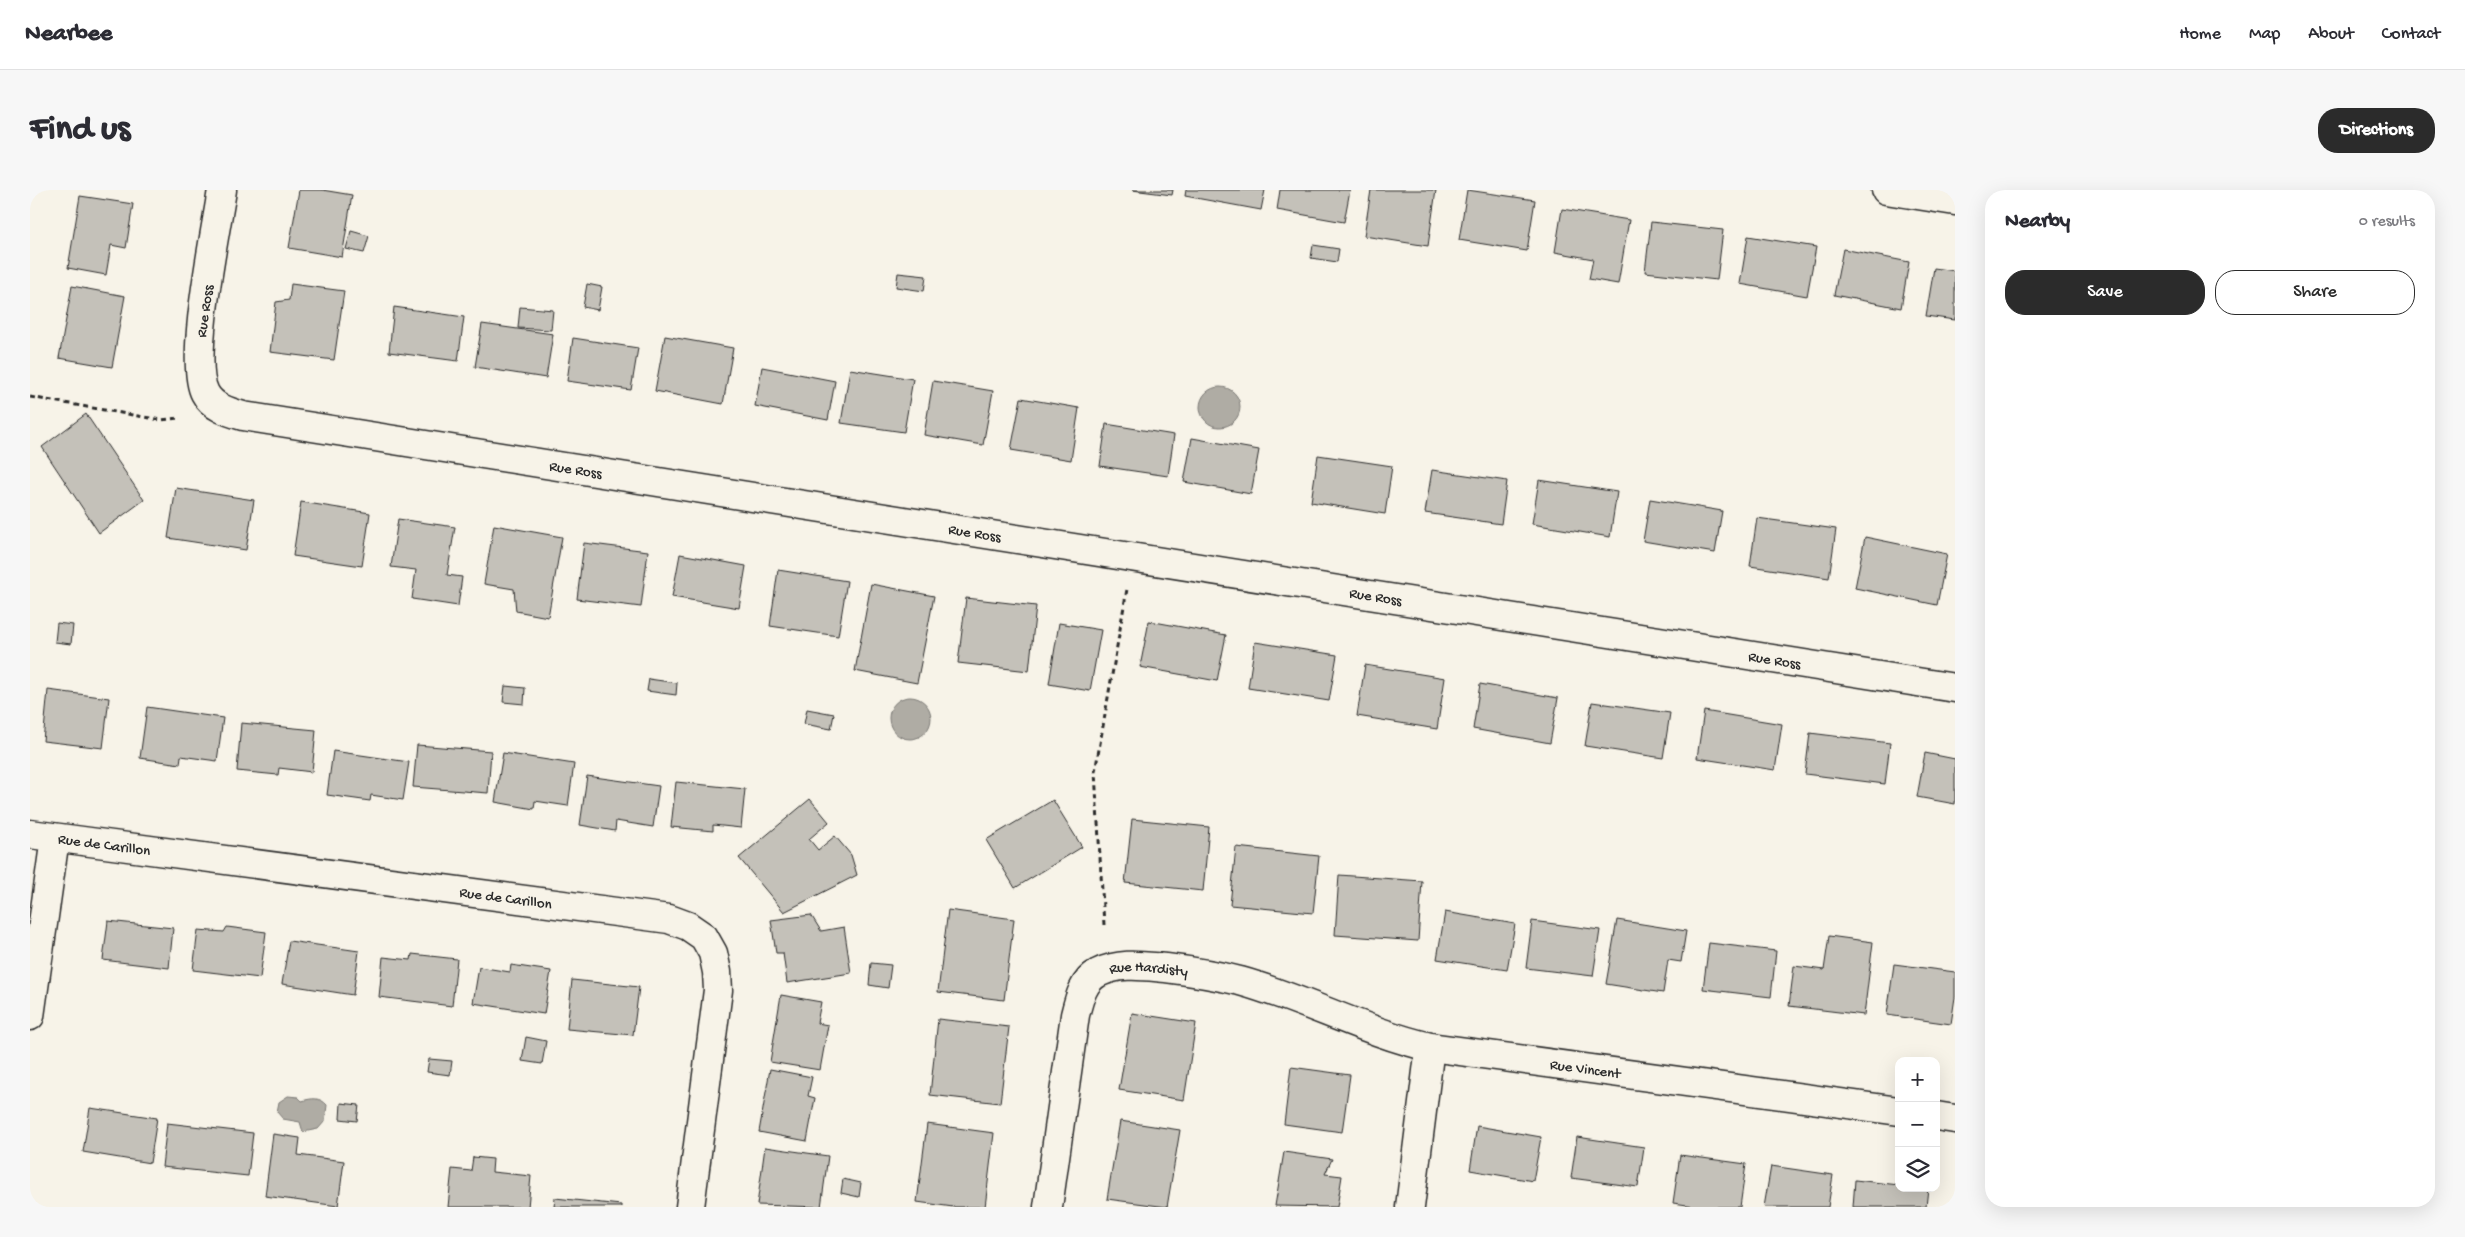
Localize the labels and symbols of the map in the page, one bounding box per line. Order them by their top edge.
street label: Rue Ross [193,283,219,339]
street label: Rue Ross [548,458,603,484]
street label: Rue Ross [947,521,1002,547]
street label: Rue Ross [1348,585,1403,611]
street label: Rue Ross [1747,648,1802,674]
street label: Rue de Carillon [57,831,151,861]
street label: Rue de Carillon [458,884,553,914]
street label: Rue Hardisty [1108,959,1190,982]
street label: Rue Vincent [1549,1056,1623,1084]

